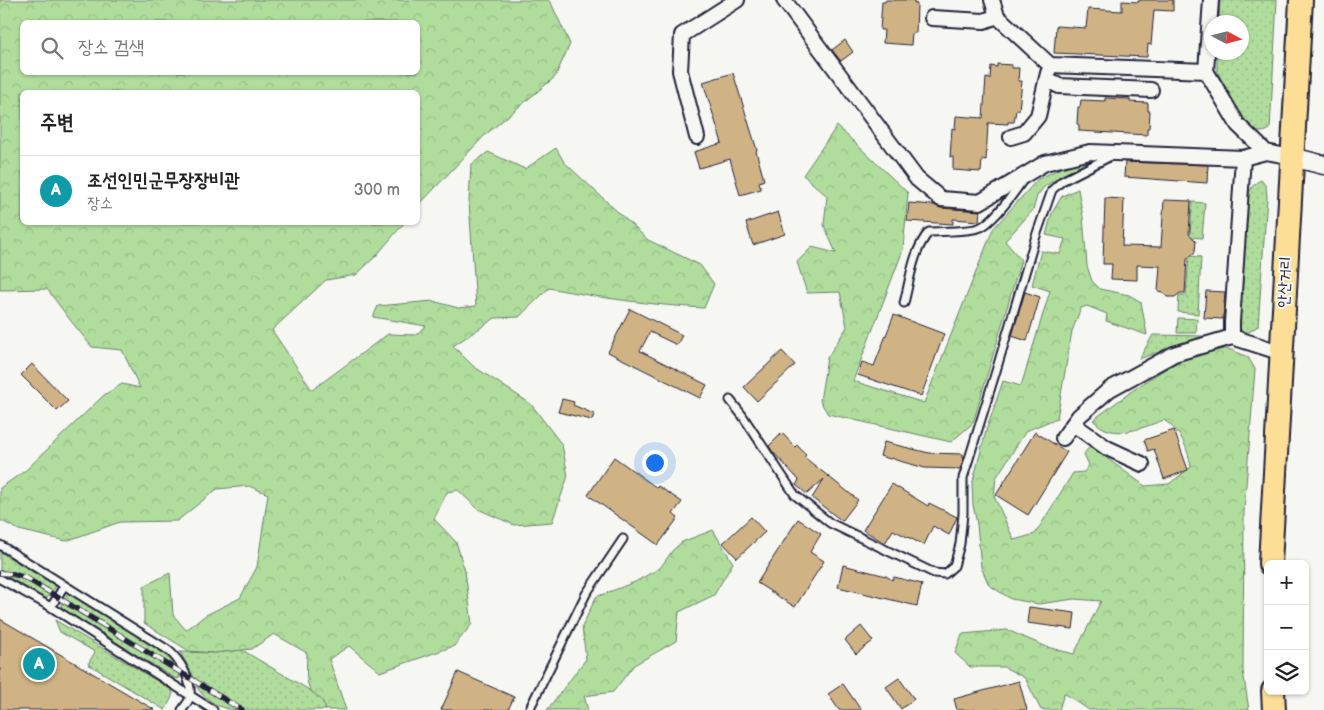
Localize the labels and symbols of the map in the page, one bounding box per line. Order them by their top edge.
north arrow [1204,15,1249,60]
street label: 안산거리 [1274,256,1296,308]
your location [642,450,668,476]
pin: A [23,645,55,683]

